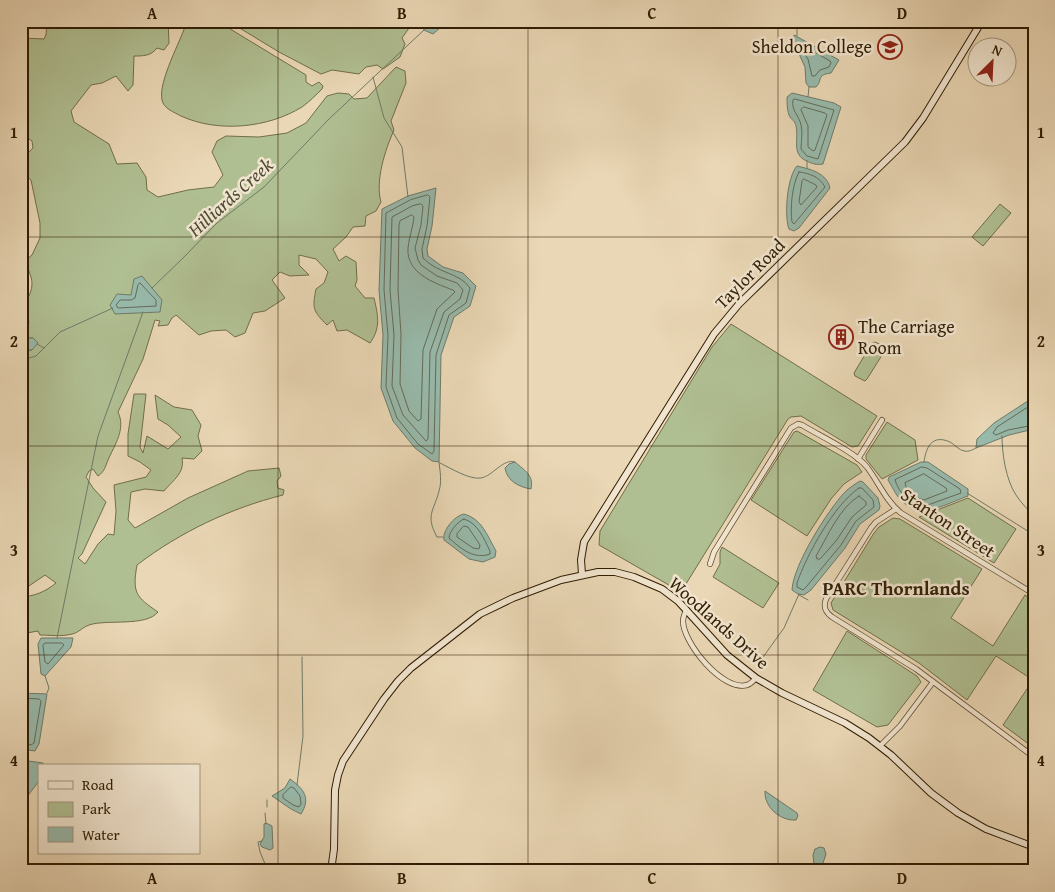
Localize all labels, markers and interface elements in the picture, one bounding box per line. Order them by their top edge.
text: A [147,1,158,25]
text: B [397,1,407,25]
text: C [647,1,657,25]
text: D [897,1,907,25]
place label: Sheldon College [752,33,872,60]
school or university icon: Sheldon College [877,34,903,60]
north arrow [968,38,1018,88]
text: N [989,39,1006,61]
text: 1 [10,120,18,144]
text: 1 [1037,120,1045,144]
water label: Hilliards Creek [180,151,279,244]
street label: Taylor Road [708,232,791,315]
place label: The Carriage Room [858,313,955,361]
building icon: The Carriage Room [828,324,854,350]
text: 2 [10,329,18,353]
text: 2 [1037,329,1045,353]
street label: Stanton Street [896,481,1002,565]
text: 3 [10,538,18,562]
text: 3 [1037,538,1045,562]
street label: Woodlands Drive [663,570,776,675]
district label: PARC Thornlands [822,574,970,602]
text: 4 [10,748,18,772]
text: 4 [1037,748,1045,772]
legend [38,764,200,854]
text: Road [82,774,113,795]
text: Park [82,798,111,819]
text: Water [82,824,120,845]
text: A [147,866,158,890]
text: B [397,866,407,890]
text: C [647,866,657,890]
text: D [897,866,907,890]

